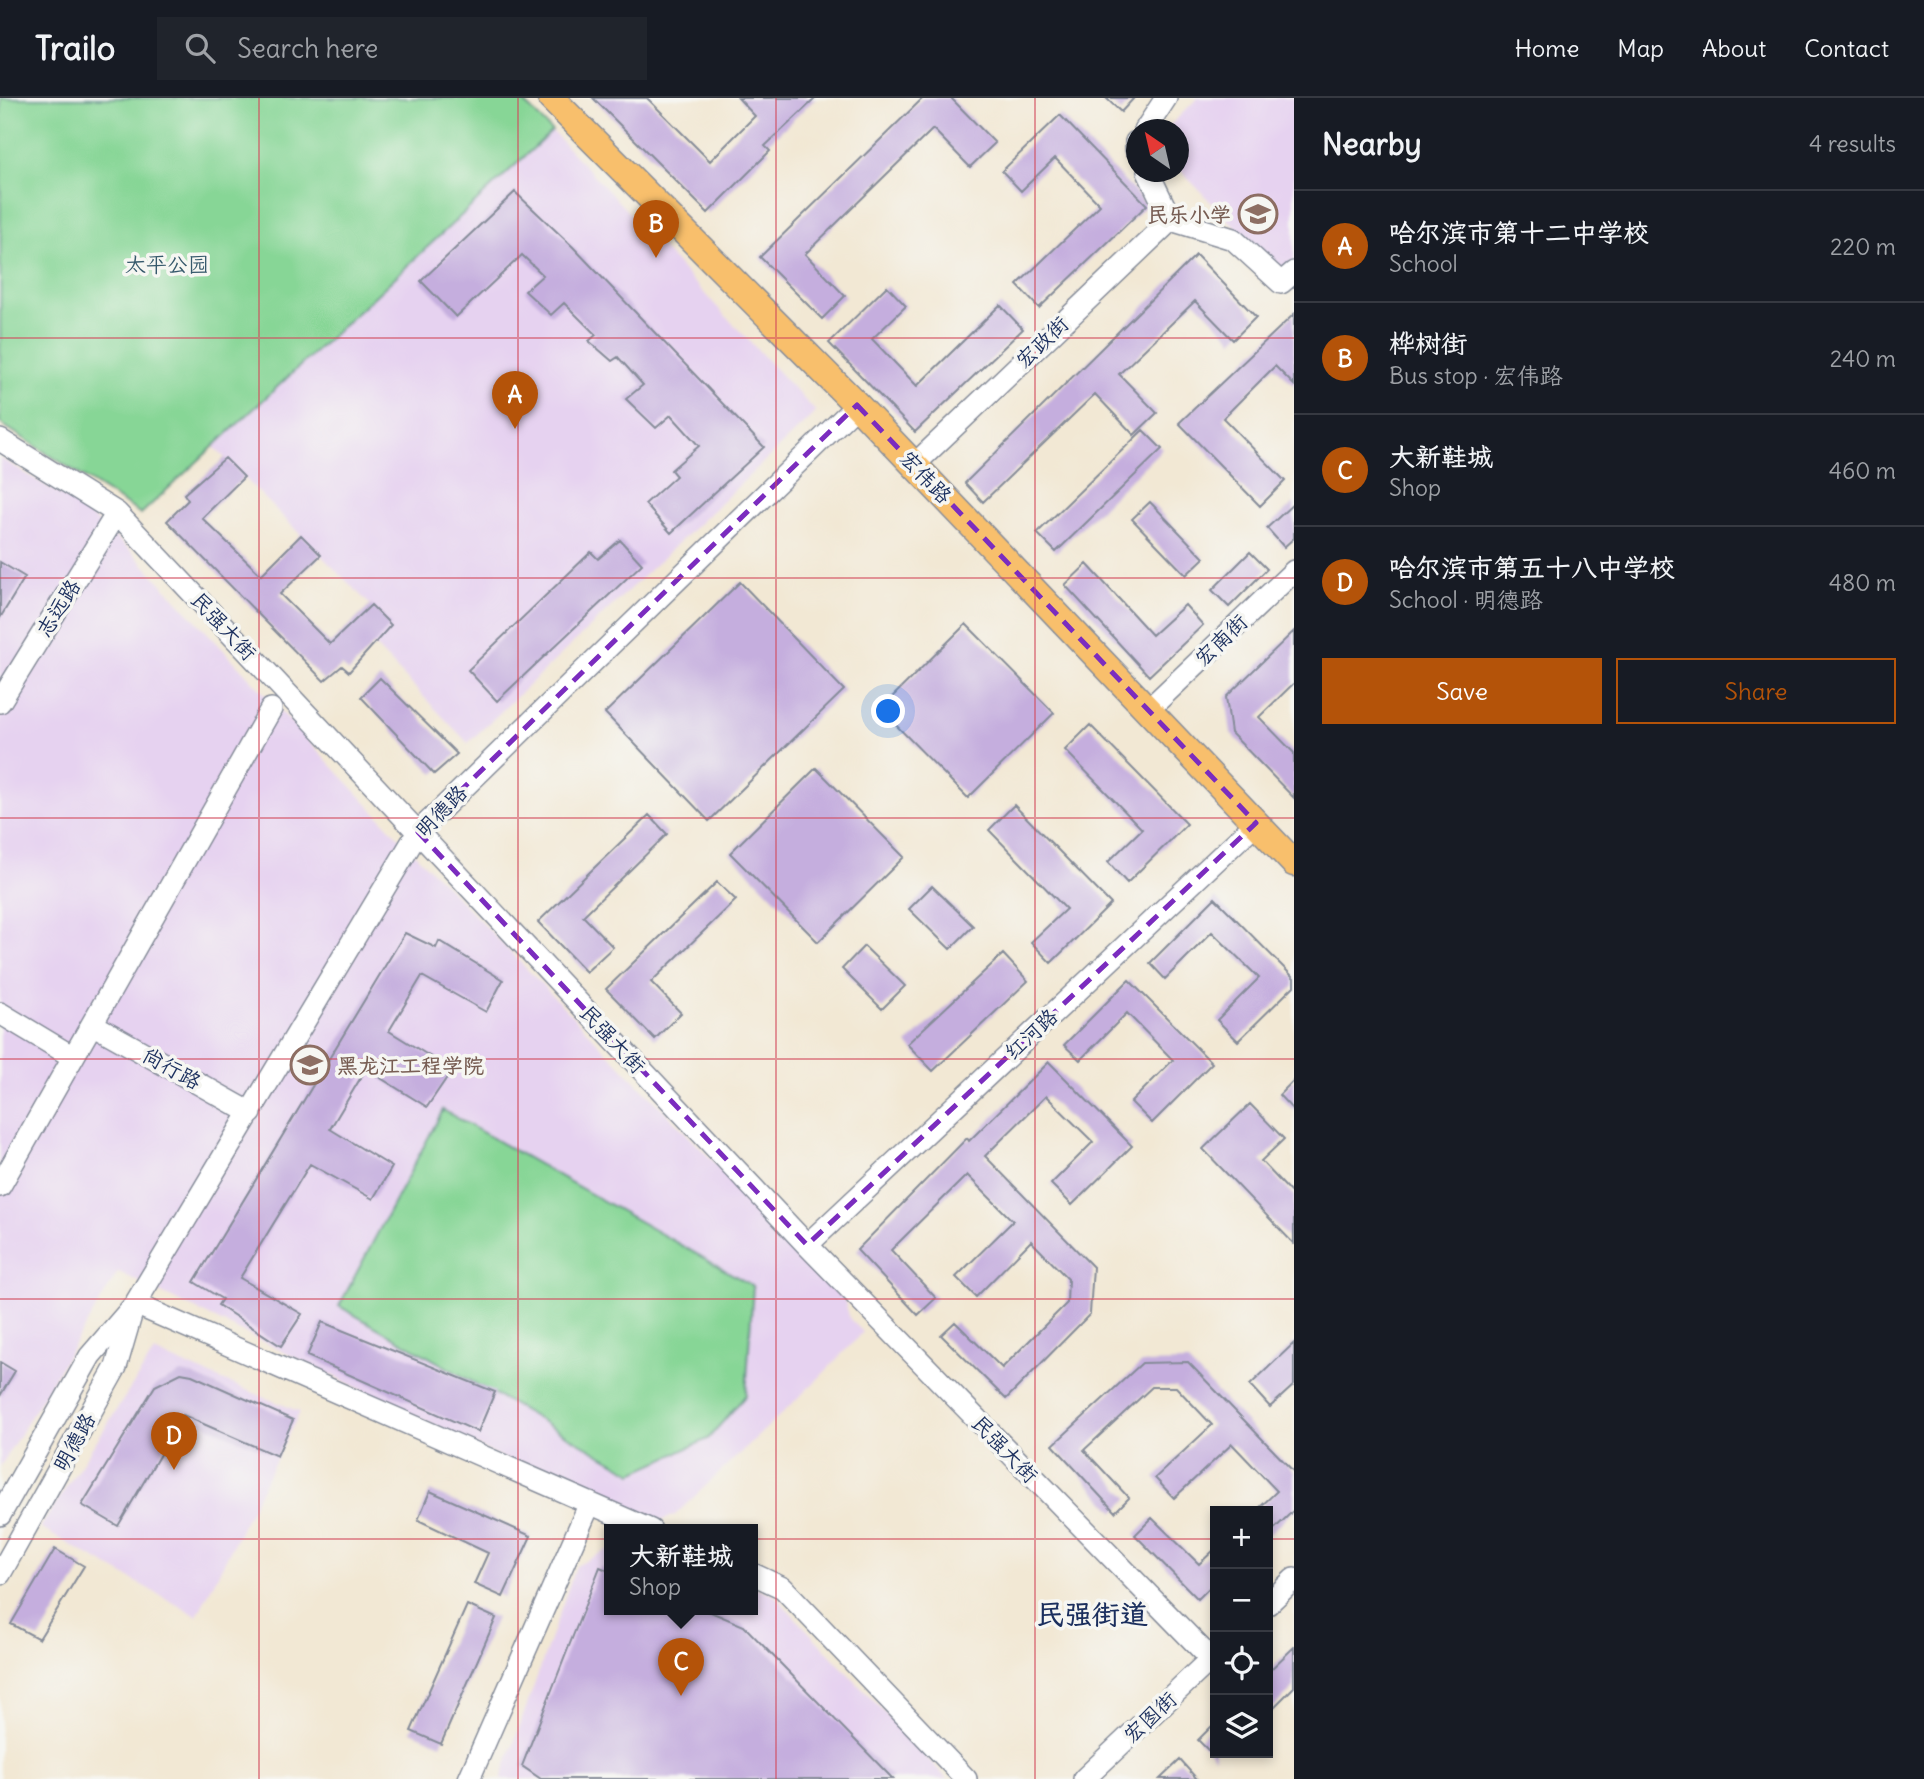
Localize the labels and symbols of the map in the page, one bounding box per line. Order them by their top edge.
north arrow [1126,119,1189,182]
school or university icon: 民乐小学 [1237,193,1279,235]
pin: B [633,200,679,258]
place label: 民乐小学 [1147,201,1231,228]
park label: 太平公园 [125,251,209,278]
street label: 宏政街 [1010,310,1074,374]
pin: A [492,371,538,429]
street label: 宏伟路 [894,445,958,509]
street label: 志远路 [30,574,86,642]
street label: 民强大街 [185,586,263,666]
street label: 宏南街 [1189,608,1253,672]
your location [871,694,905,728]
street label: 明德路 [409,779,473,843]
street label: 民强大街 [574,999,652,1079]
street label: 红河路 [999,1003,1063,1065]
street label: 尚行路 [138,1041,206,1095]
school or university icon: 黑龙江工程学院 [289,1044,331,1086]
place label: 黑龙江工程学院 [337,1052,484,1079]
street label: 明德路 [47,1408,101,1476]
street label: 民强大街 [966,1409,1044,1489]
pin: D [151,1412,197,1470]
district label: 民强街道 [1036,1596,1148,1632]
pin: C [658,1638,704,1696]
street label: 宏图街 [1118,1686,1182,1748]

